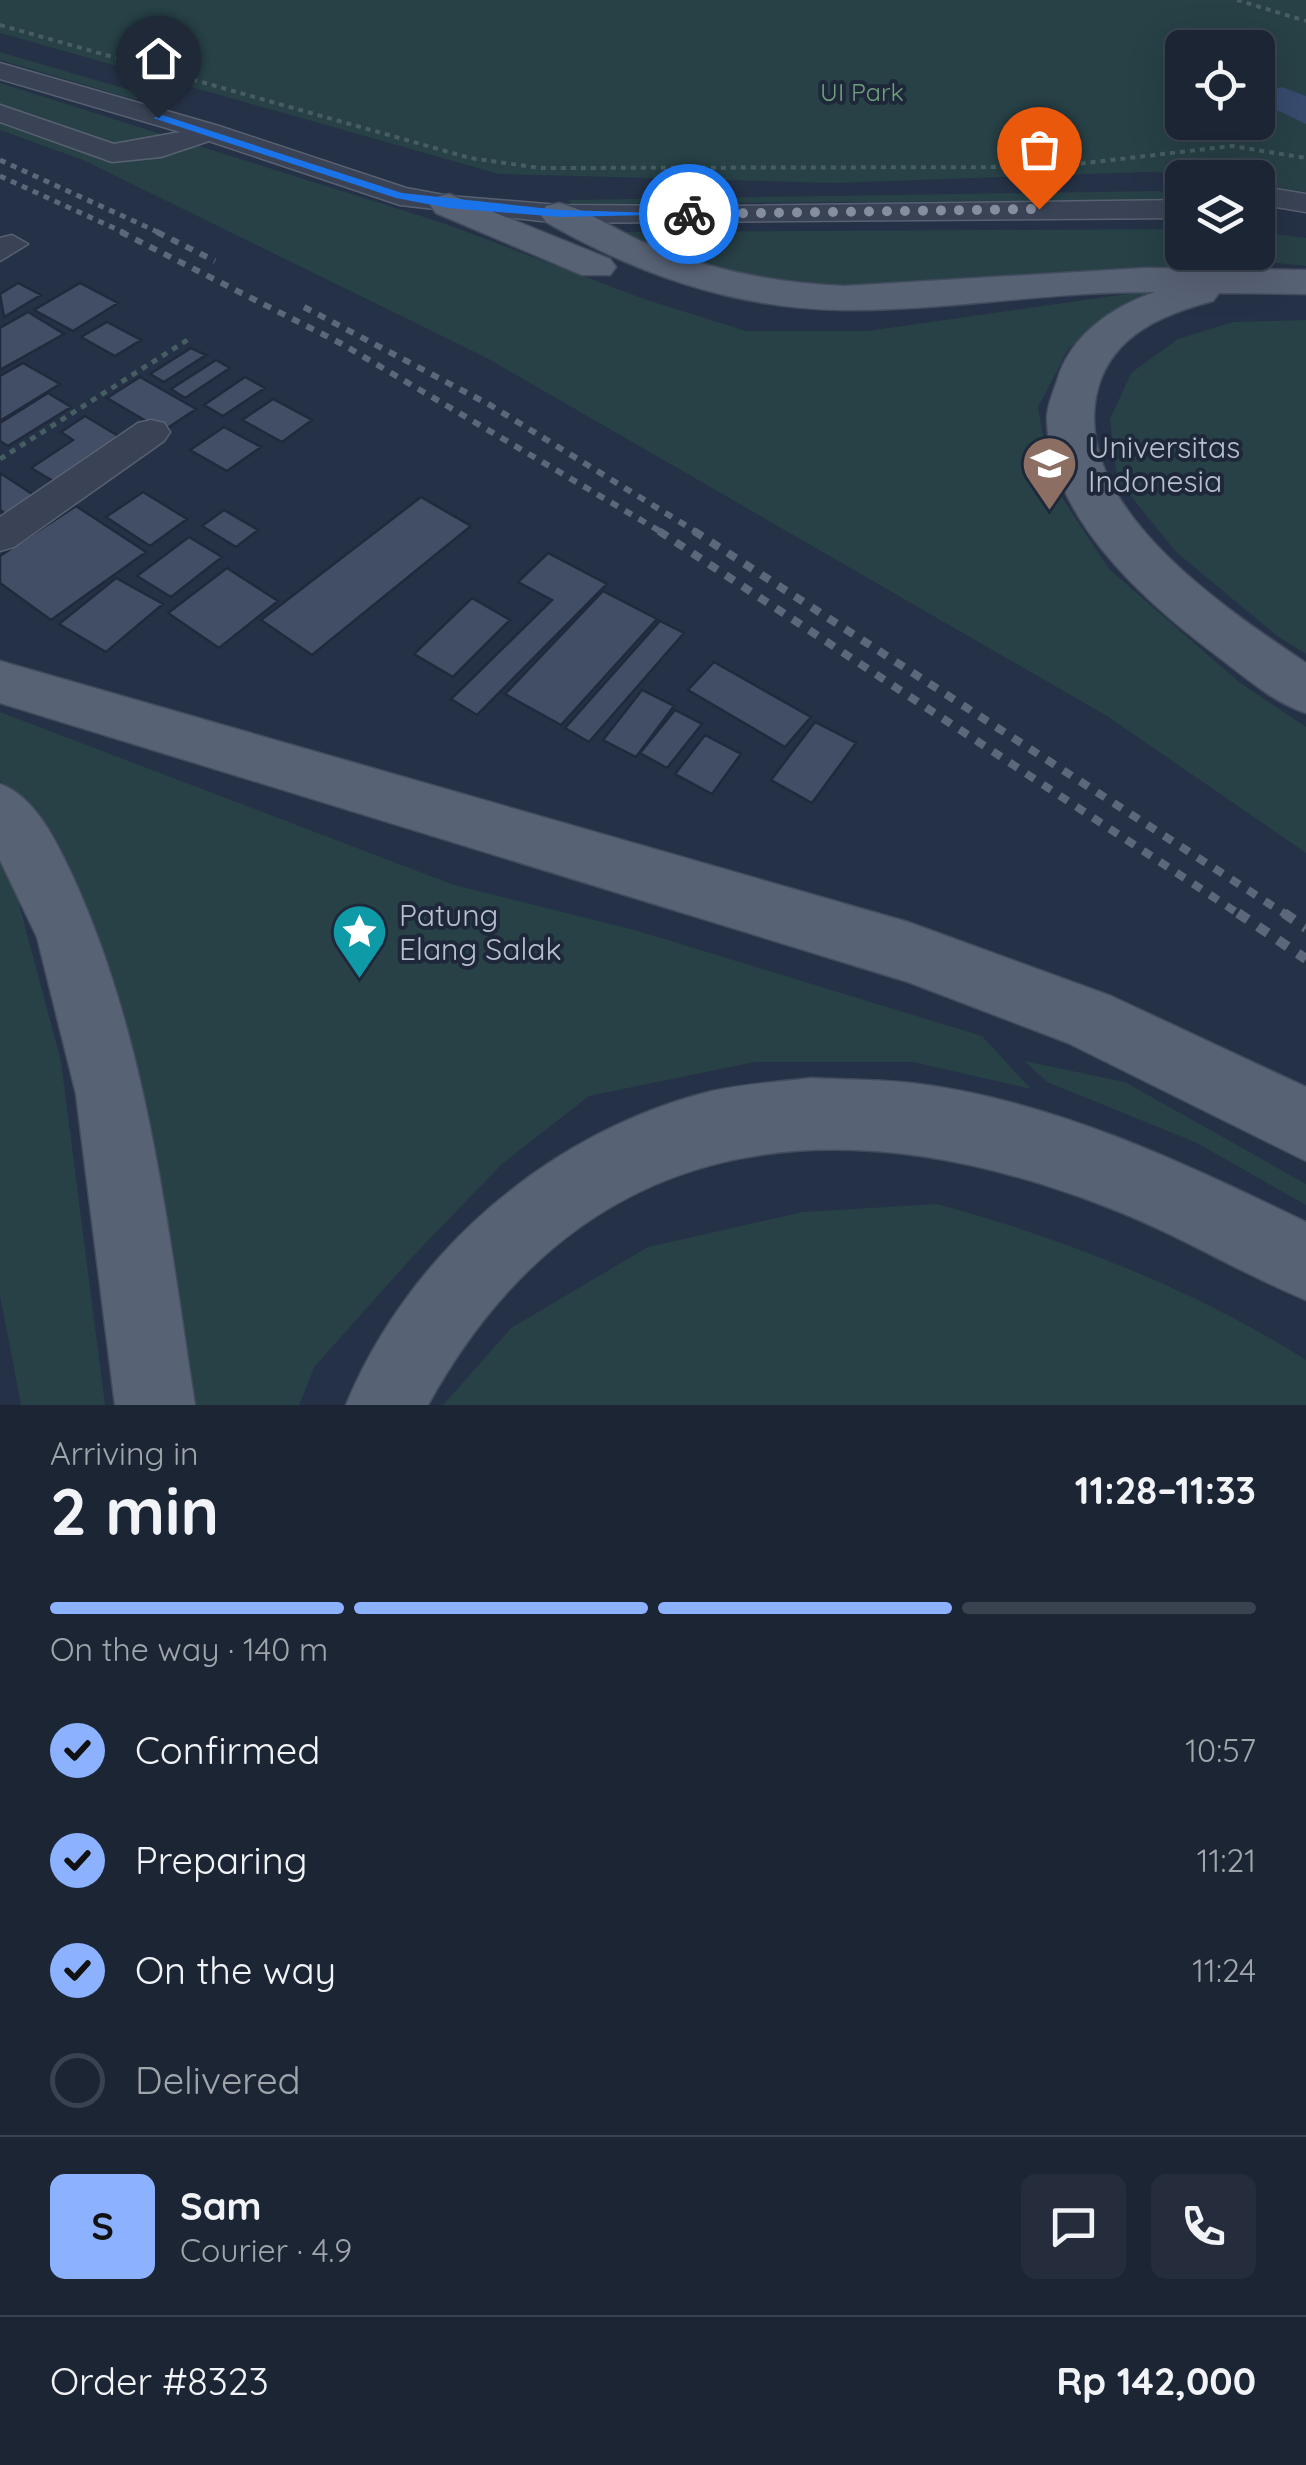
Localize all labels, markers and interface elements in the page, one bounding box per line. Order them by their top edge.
pin [116,16,201,119]
map controls [1165,30,1275,270]
button: locate [1165,30,1275,140]
icon: home [131,31,186,86]
park label: UI Park [820,76,904,107]
pin [997,107,1082,210]
icon: bag [1012,122,1067,177]
button: layers [1165,160,1275,270]
courier [639,164,739,264]
icon: bike [662,187,717,242]
place label: Universitas Indonesia [1088,428,1240,500]
school or university icon: Universitas Indonesia [1019,434,1079,513]
place label: Patung Elang Salak [399,896,562,968]
place icon: Patung Elang Salak [330,902,390,981]
text: Arriving in [50,1433,199,1473]
text: 11:28–11:33 [1075,1466,1256,1514]
text: 2 min [50,1470,219,1551]
text: On the way · 140 m [50,1629,328,1669]
icon: check [50,1723,105,1778]
text: Confirmed [135,1726,320,1774]
text: 10:57 [1185,1730,1256,1770]
icon: check [50,1833,105,1888]
text: Preparing [135,1836,307,1884]
text: 11:21 [1197,1840,1256,1880]
icon: check [50,1943,105,1998]
text: On the way [135,1946,336,1994]
text: 11:24 [1192,1950,1256,1990]
text: Delivered [135,2056,301,2104]
button: chat [1021,2174,1126,2279]
button: phone [1151,2174,1256,2279]
text: Sam [180,2182,262,2230]
text: S [91,2202,114,2250]
text: Courier · 4.9 [180,2230,352,2270]
text: Order #8323 [50,2357,269,2405]
text: Rp 142,000 [1056,2357,1256,2405]

